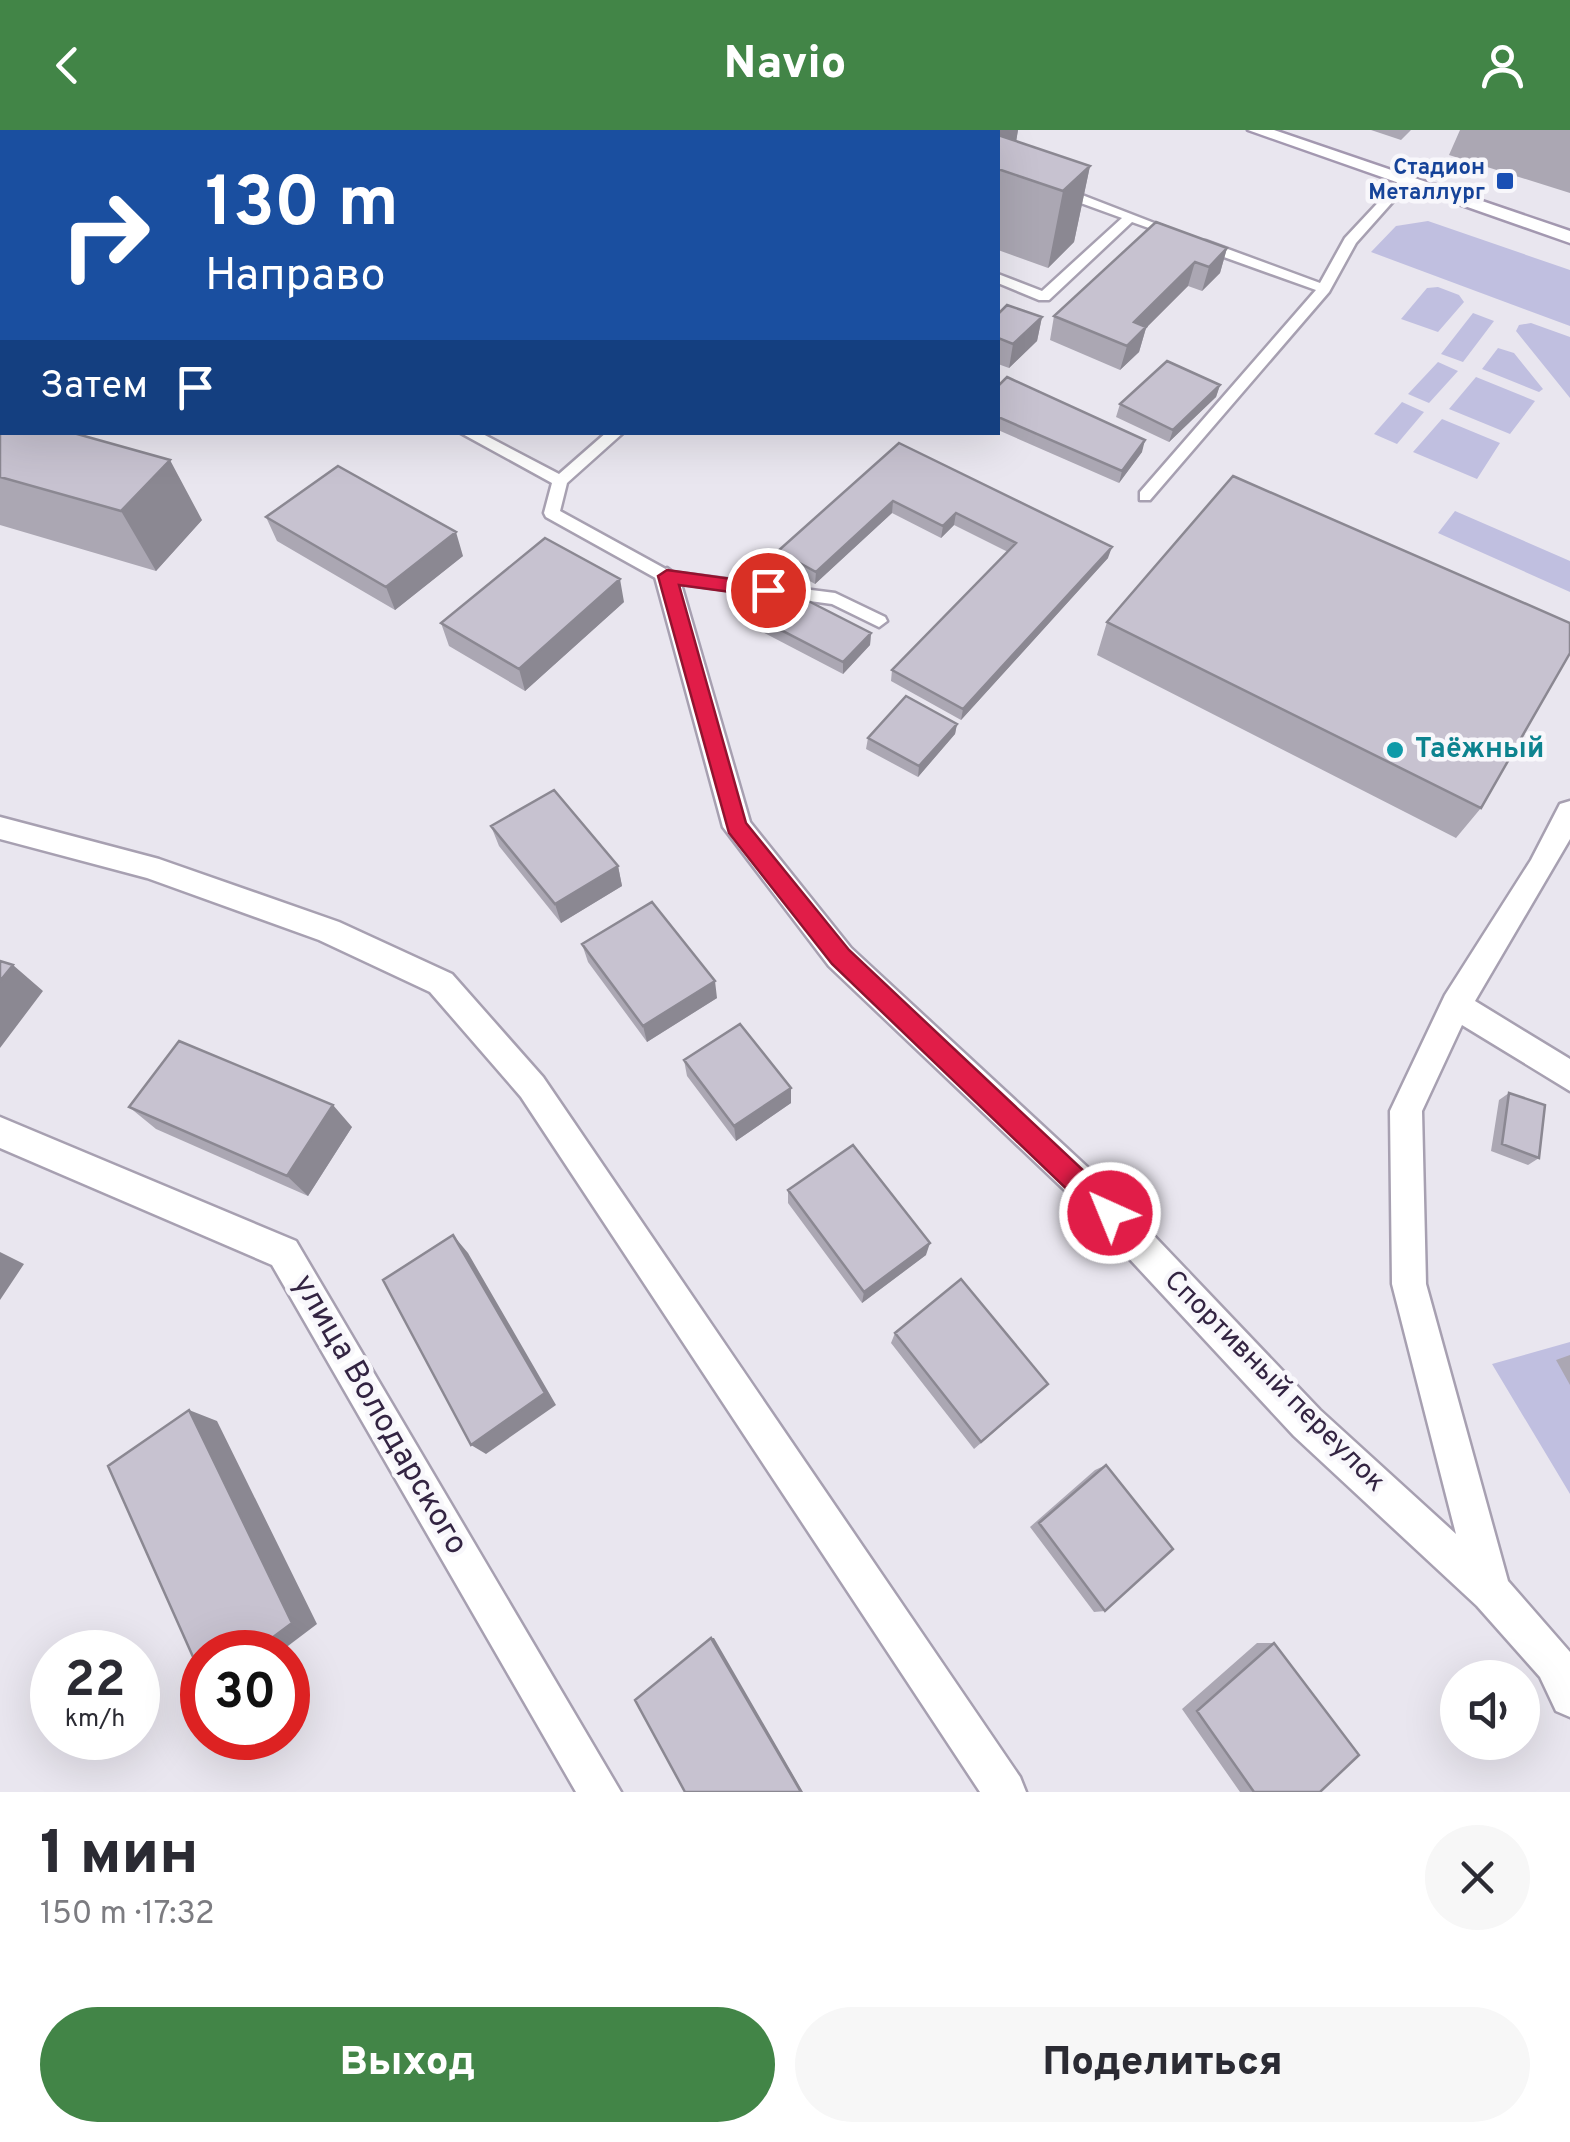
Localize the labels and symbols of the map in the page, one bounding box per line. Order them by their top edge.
place label: Стадион Металлург [1368,155,1485,207]
marker: Стадион Металлург [1494,170,1516,192]
pin [726,548,811,633]
place label: Таёжный [1415,732,1544,768]
marker: Таёжный [1384,739,1406,761]
position arrow [1058,1161,1162,1265]
street label: Спортивный переулок [1155,1263,1393,1501]
street label: улица Володарского [282,1268,476,1562]
speed limit sign: 30 [180,1630,310,1760]

